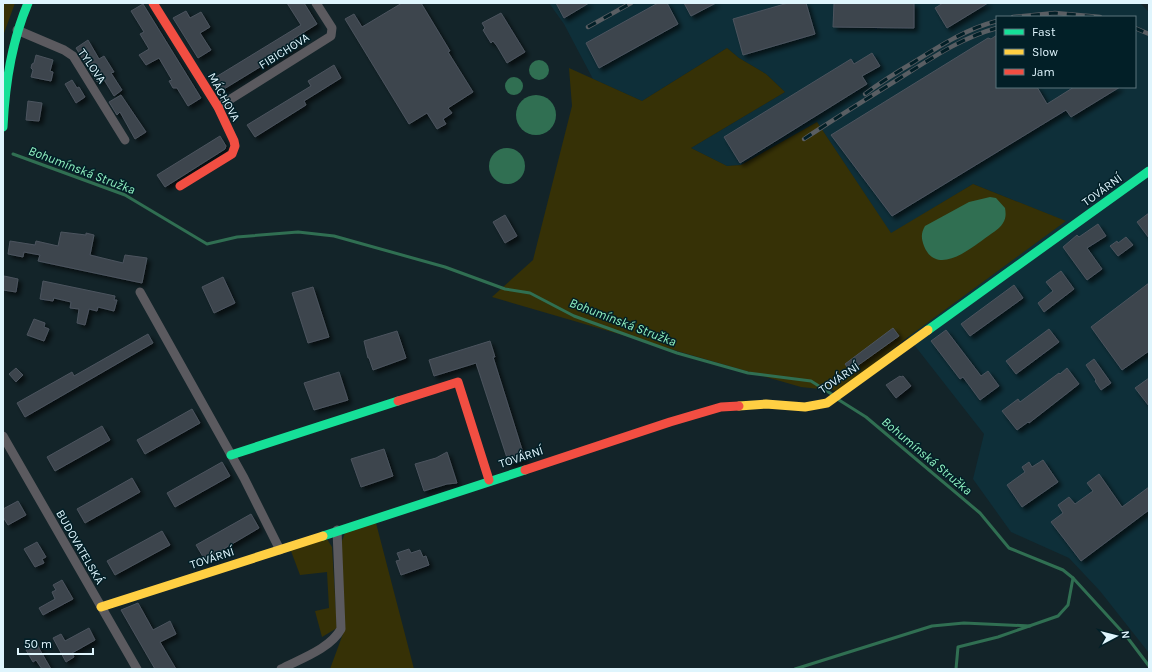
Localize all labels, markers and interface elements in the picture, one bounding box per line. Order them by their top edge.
legend [996,16,1136,88]
text: Fast [1032,25,1056,39]
street label: FIBICHOVA [256,30,312,72]
text: Slow [1032,45,1058,59]
street label: TYLOVA [75,46,109,86]
text: Jam [1032,65,1055,79]
street label: MÁCHOVA [205,70,244,124]
water label: Bohumínská Stružka [27,143,138,197]
street label: TOVÁRNÍ [1079,170,1125,209]
water label: Bohumínská Stružka [568,295,679,349]
street label: TOVÁRNÍ [816,358,862,397]
water label: Bohumínská Stružka [879,414,975,498]
street label: TOVÁRNÍ [497,442,546,471]
street label: BUDOVATELSKÁ [53,507,108,587]
street label: TOVÁRNÍ [188,543,237,572]
north arrow [1096,616,1136,656]
scale bar [18,630,93,656]
text: N [1118,630,1132,640]
text: 50 m [24,637,52,651]

